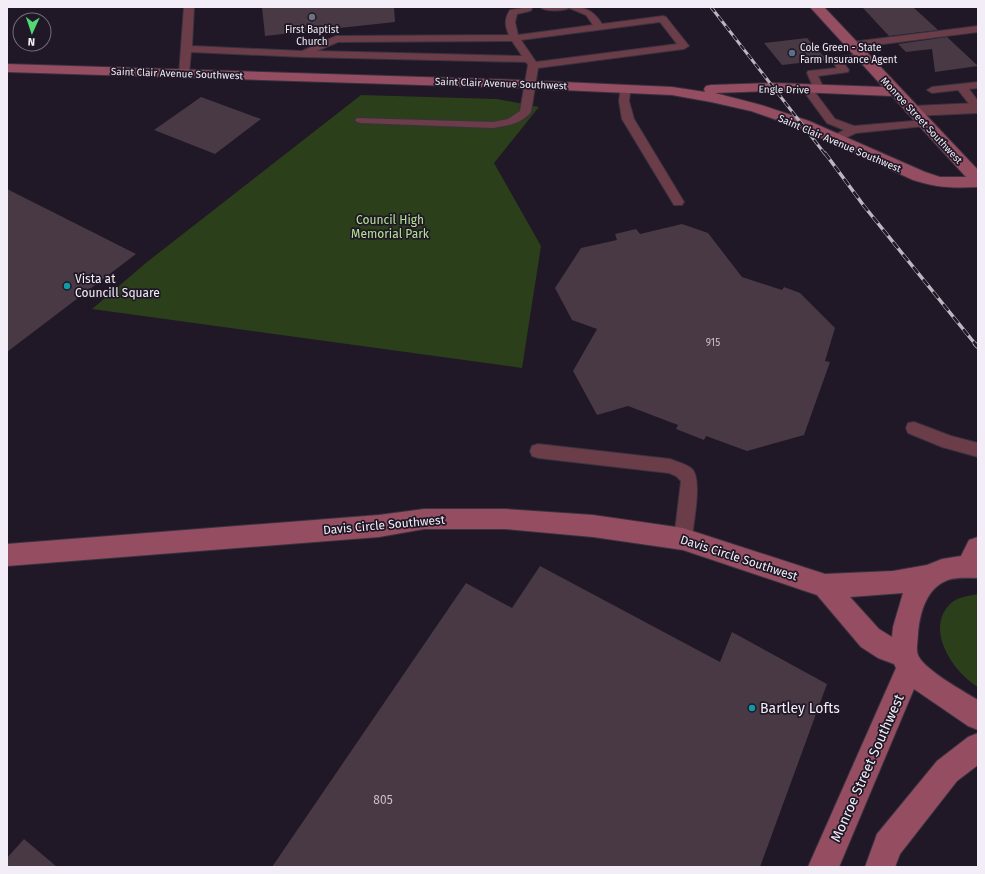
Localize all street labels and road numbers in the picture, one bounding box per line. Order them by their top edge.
street label: Saint Clair Avenue Southwest [111,66,244,82]
street label: Monroe Street Southwest [878,75,965,167]
street label: Saint Clair Avenue Southwest [435,76,568,92]
street label: Engle Drive [759,84,809,96]
street label: Saint Clair Avenue Southwest [776,113,903,175]
street label: Davis Circle Southwest [322,513,446,537]
street label: Davis Circle Southwest [679,532,800,584]
street label: Monroe Street Southwest [827,691,908,845]

